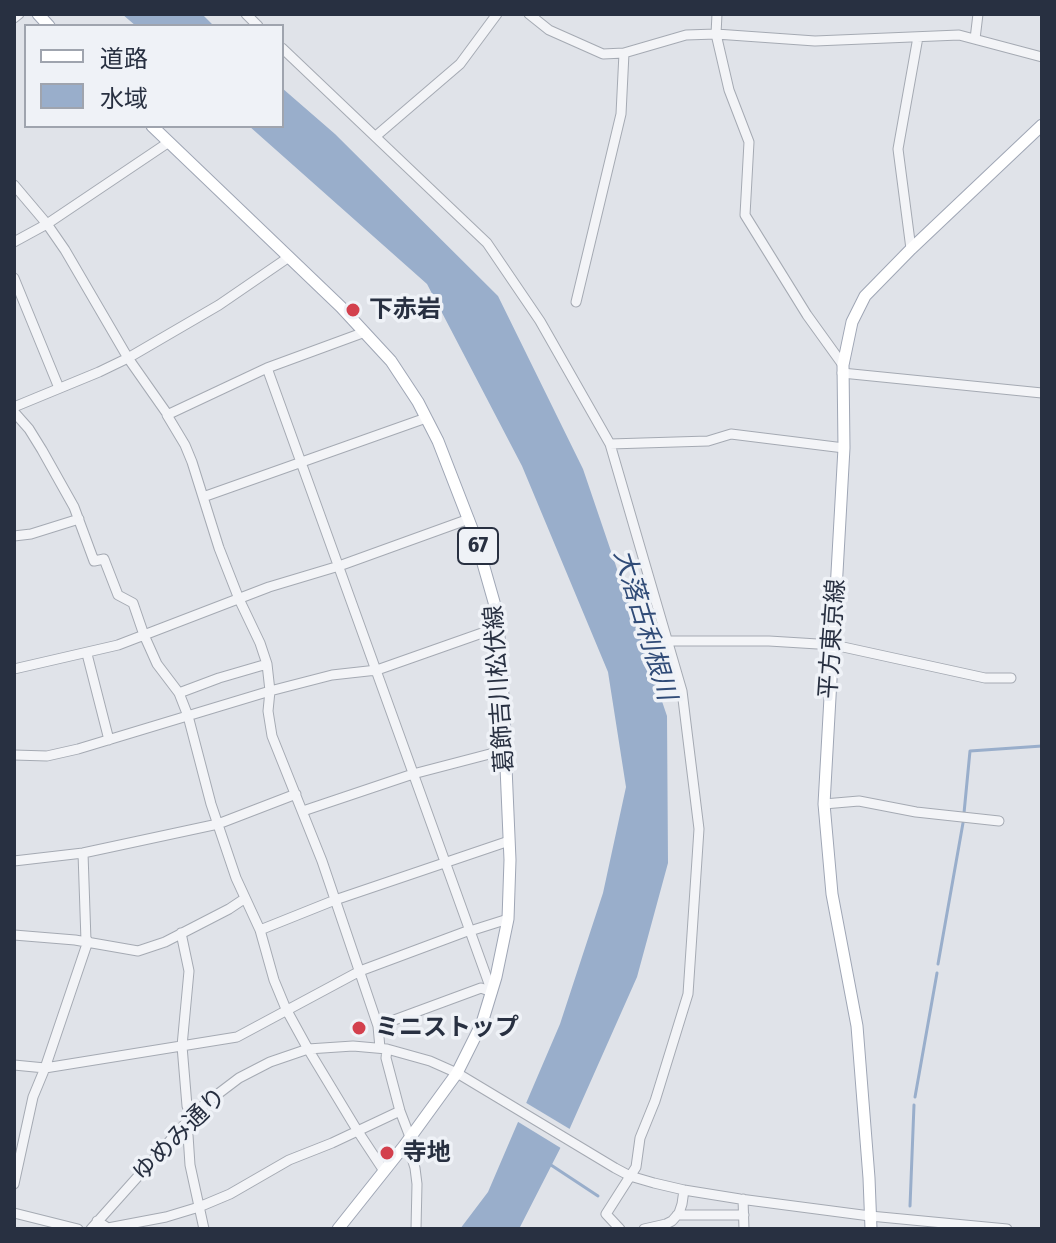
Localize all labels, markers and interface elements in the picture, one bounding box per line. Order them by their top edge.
legend [24,24,284,128]
text: 道路 [100,45,148,73]
text: 水域 [100,85,148,113]
place label: 下赤岩 [369,296,441,324]
marker: 下赤岩 [344,301,362,319]
road number: 67 [458,528,498,564]
water label: 大落古利根川 [606,546,682,704]
street label: 平方東京線 [814,578,852,700]
street label: 葛飾吉川松伏線 [480,604,520,774]
place label: ミニストップ [375,1014,519,1042]
marker: ミニストップ [350,1019,368,1037]
street label: ゆめみ通り [127,1082,233,1188]
place label: 寺地 [403,1139,451,1167]
marker: 寺地 [378,1144,396,1162]

